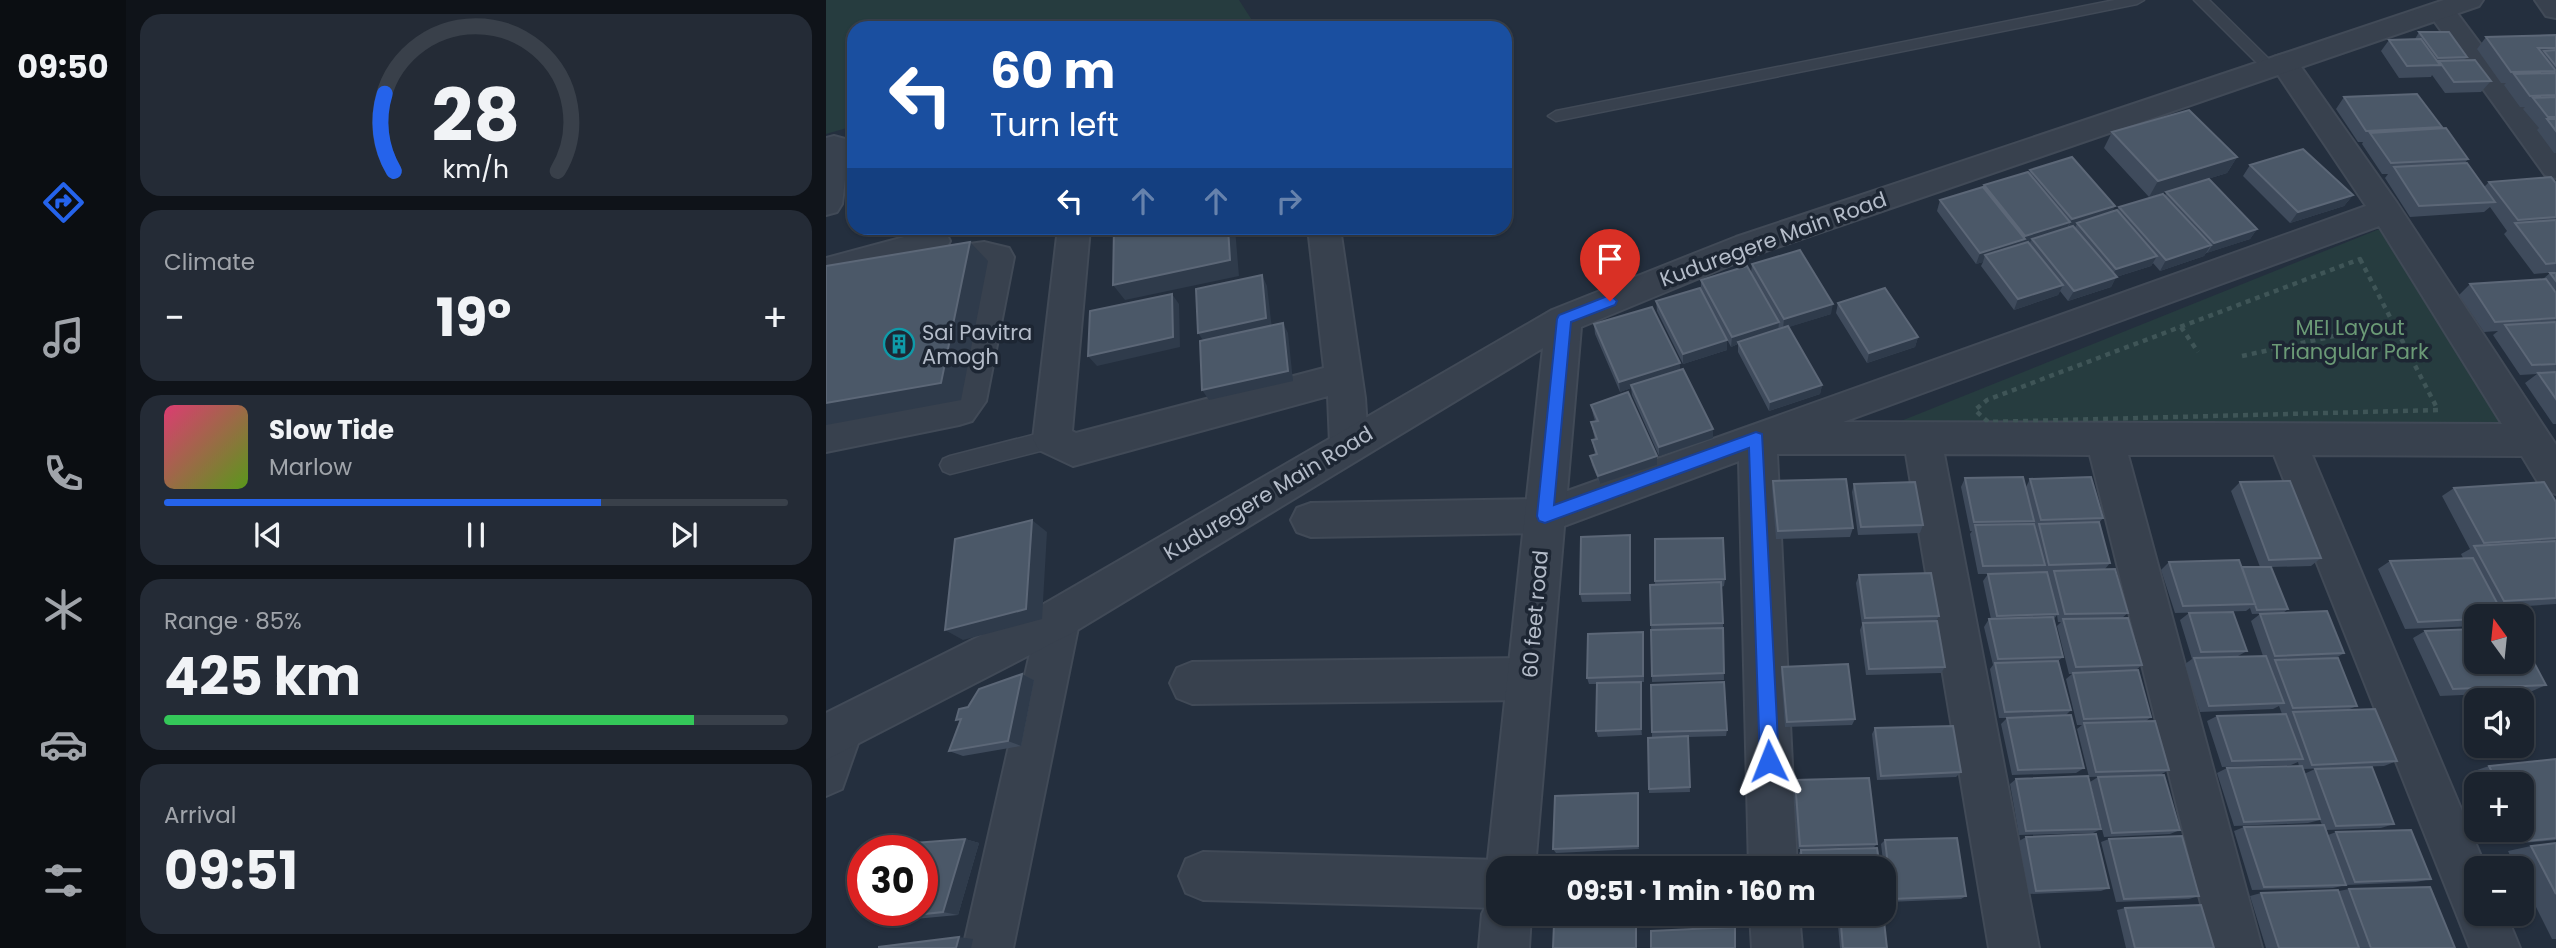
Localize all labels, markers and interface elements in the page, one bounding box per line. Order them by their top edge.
text: 60 m [990,37,1115,105]
text: 09:50 [17,44,109,89]
icon: left [875,49,966,140]
text: 28 [432,65,520,166]
text: Turn left [990,102,1119,147]
text: km/h [443,152,509,187]
icon: directions [39,178,88,227]
icon: left [1051,182,1089,220]
icon: ahead [1124,182,1162,220]
icon: ahead [1197,182,1235,220]
icon: right [1270,182,1308,220]
street label: Kuduregere Main Road [1656,184,1890,294]
pin [1580,229,1640,301]
icon: arrive [1591,240,1629,278]
text: Climate [164,246,255,278]
text: 19° [436,281,511,354]
text: − [164,291,185,344]
text: + [762,291,788,344]
icon: music [39,313,88,362]
park label: MEI Layout Triangular Park [2271,313,2429,366]
place label: Sai Pavitra Amogh [922,318,1032,371]
building icon: Sai Pavitra Amogh [882,327,916,361]
text: Slow Tide [269,412,394,448]
street label: Kuduregere Main Road [1158,419,1378,567]
icon: phone [39,449,88,498]
text: Marlow [269,451,352,483]
icon: previous [249,516,287,554]
icon: pause [457,516,495,554]
icon: next [665,516,703,554]
street label: 60 feet road [1515,549,1555,679]
icon: climate [39,585,88,634]
north arrow [2464,604,2534,674]
map controls [2464,604,2534,926]
text: Range · 85% [164,605,302,637]
text: 425 km [164,640,361,713]
button: sound [2464,688,2534,758]
icon: car [39,720,88,769]
position arrow [1732,724,1806,798]
button: + [2464,772,2534,842]
text: Arrival [164,799,236,831]
text: 09:51 [164,834,298,907]
speed limit sign: 30 [847,835,938,926]
icon: filters [39,856,88,905]
button: − [2464,856,2534,926]
text: 09:51 · 1 min · 160 m [1567,873,1815,909]

